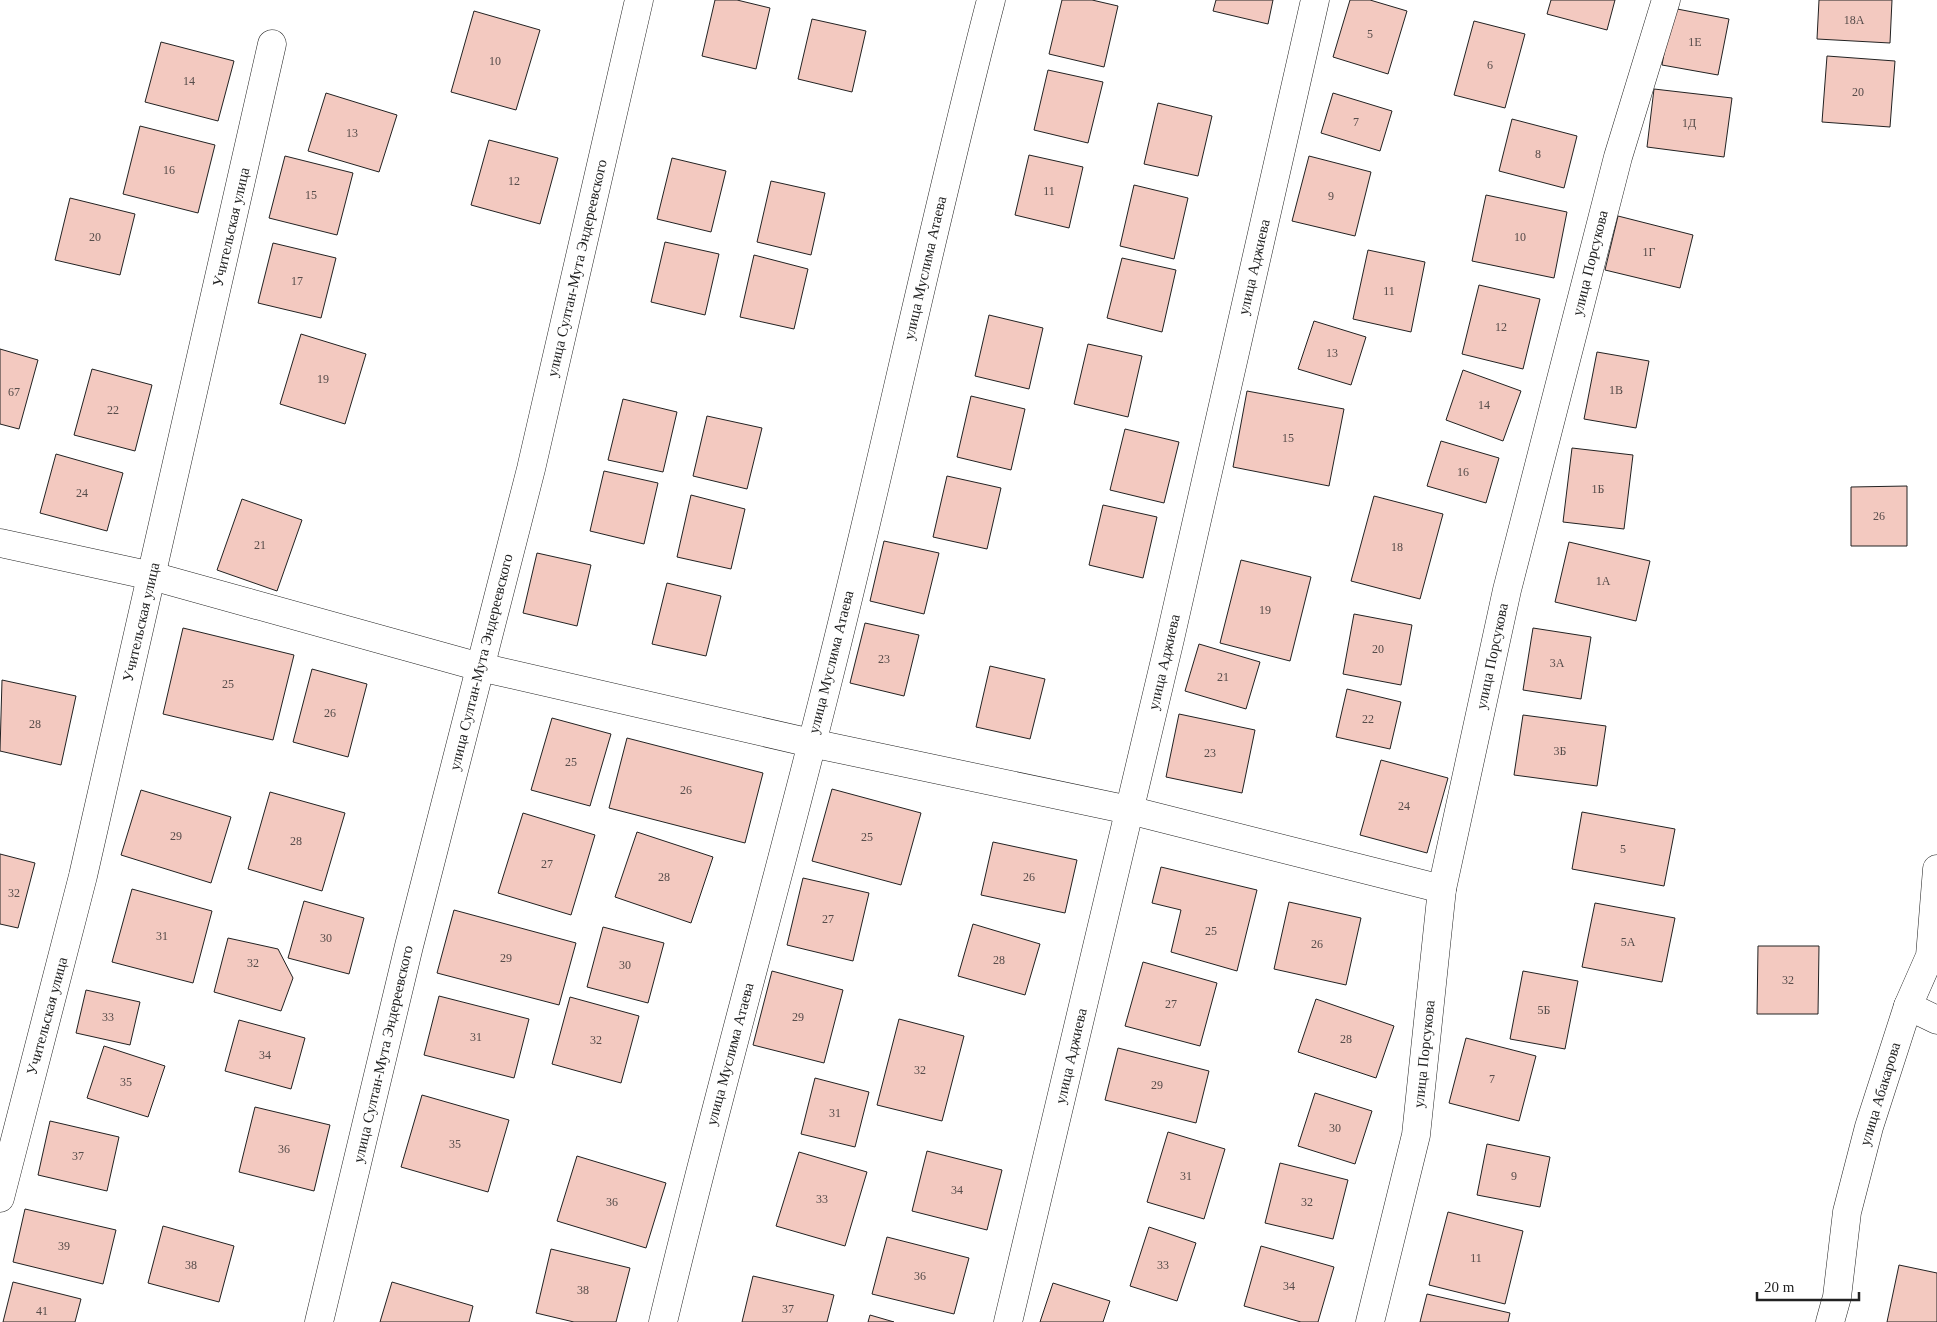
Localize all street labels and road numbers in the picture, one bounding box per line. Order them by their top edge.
street label: улица Султан-Мута Эндереевского [544,158,610,378]
street label: Учительская улица [210,166,253,288]
street label: улица Муслима Атаева [901,194,949,341]
street label: улица Порсукова [1569,208,1611,317]
street label: улица Аджиева [1235,217,1273,316]
street label: улица Султан-Мута Эндереевского [446,552,516,772]
street label: Учительская улица [120,561,163,683]
street label: улица Муслима Атаева [805,588,857,735]
street label: улица Порсукова [1473,601,1511,711]
street label: улица Аджиева [1145,612,1183,711]
street label: улица Султан-Мута Эндереевского [350,944,416,1164]
street label: Учительская улица [24,955,71,1077]
street label: улица Муслима Атаева [703,981,757,1127]
street label: улица Порсукова [1410,999,1438,1109]
street label: улица Аджиева [1052,1006,1090,1105]
street label: улица Абакарова [1857,1040,1903,1148]

